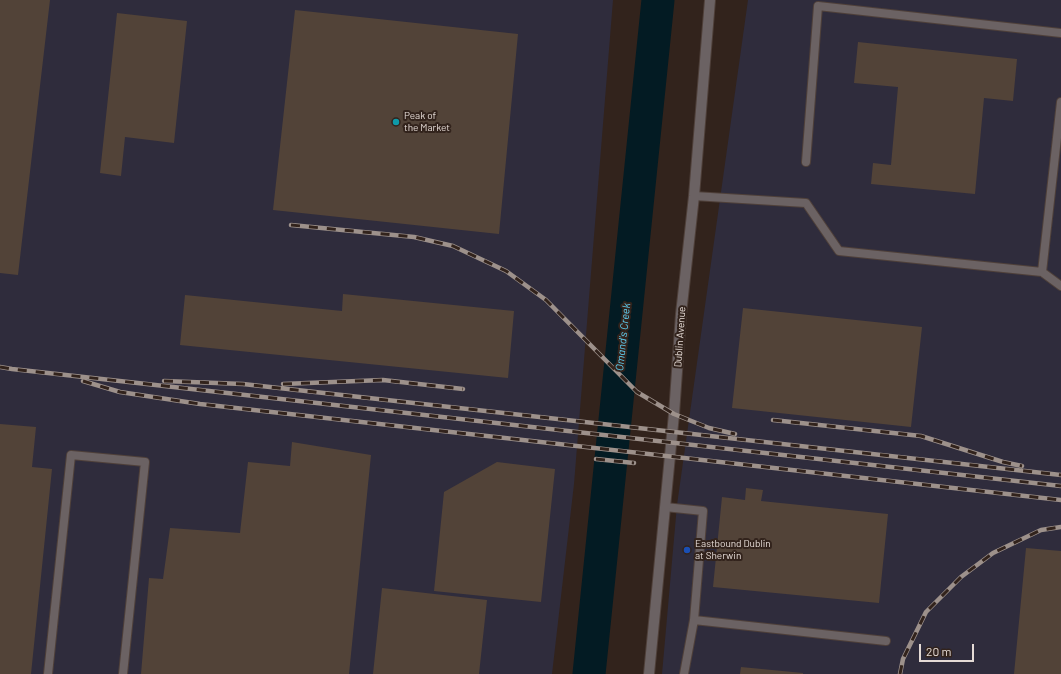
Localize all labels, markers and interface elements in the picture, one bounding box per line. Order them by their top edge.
place label: Peak of the Market [404,110,450,134]
marker: Peak of the Market [391,117,401,127]
water label: Omand's Creek [613,302,633,372]
street label: Dublin Avenue [672,306,688,368]
place label: Eastbound Dublin at Sherwin [695,538,771,562]
marker: Eastbound Dublin at Sherwin [682,545,692,555]
scale bar [921,636,976,662]
text: 20 m [926,644,952,658]

